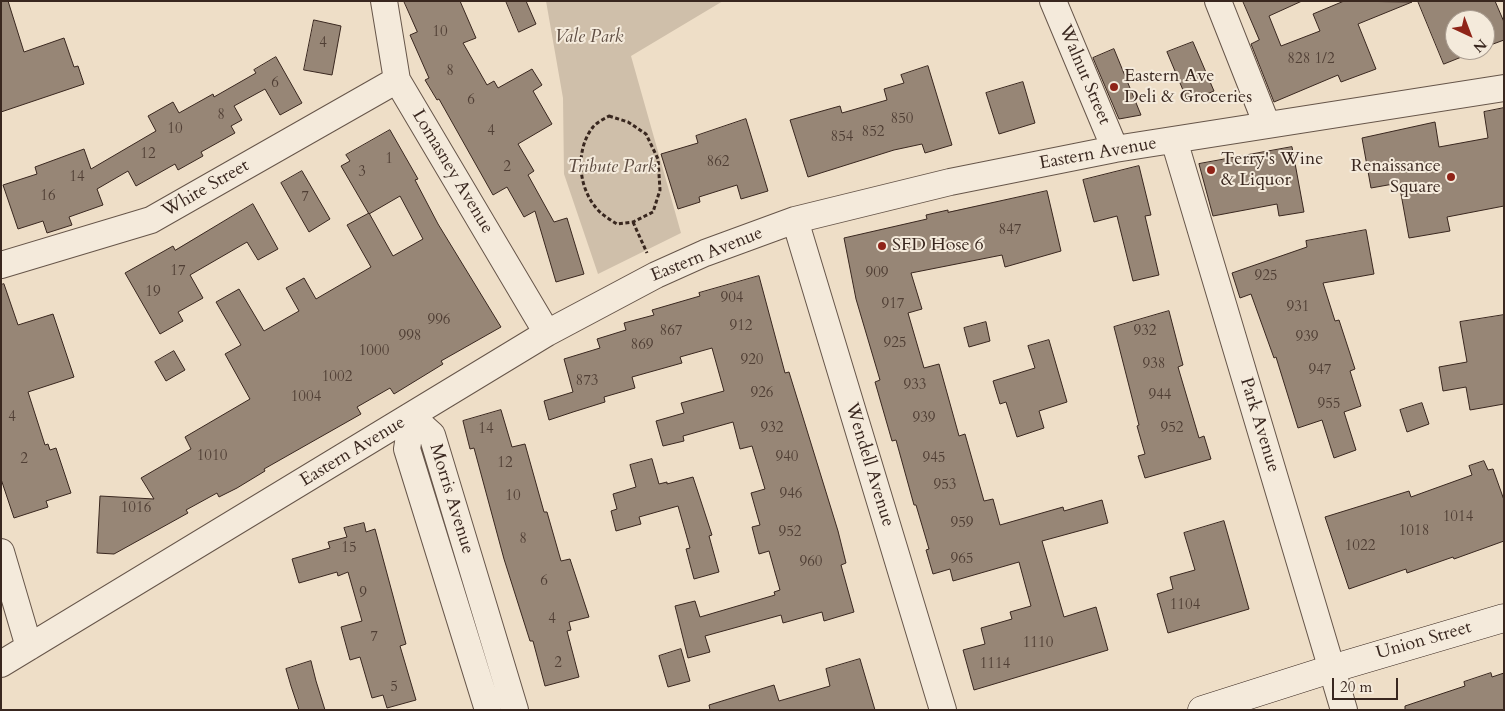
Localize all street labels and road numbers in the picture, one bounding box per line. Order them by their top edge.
street label: Walnut Street [1053,22,1115,128]
street label: Lomasney Avenue [406,106,498,238]
street label: Eastern Avenue [1038,133,1158,175]
street label: White Street [159,155,253,223]
street label: Eastern Avenue [648,223,766,287]
street label: Park Avenue [1234,375,1284,475]
street label: Wendell Avenue [840,400,898,530]
street label: Eastern Avenue [297,412,409,492]
street label: Morris Avenue [424,441,478,557]
street label: Union Street [1374,617,1474,665]

